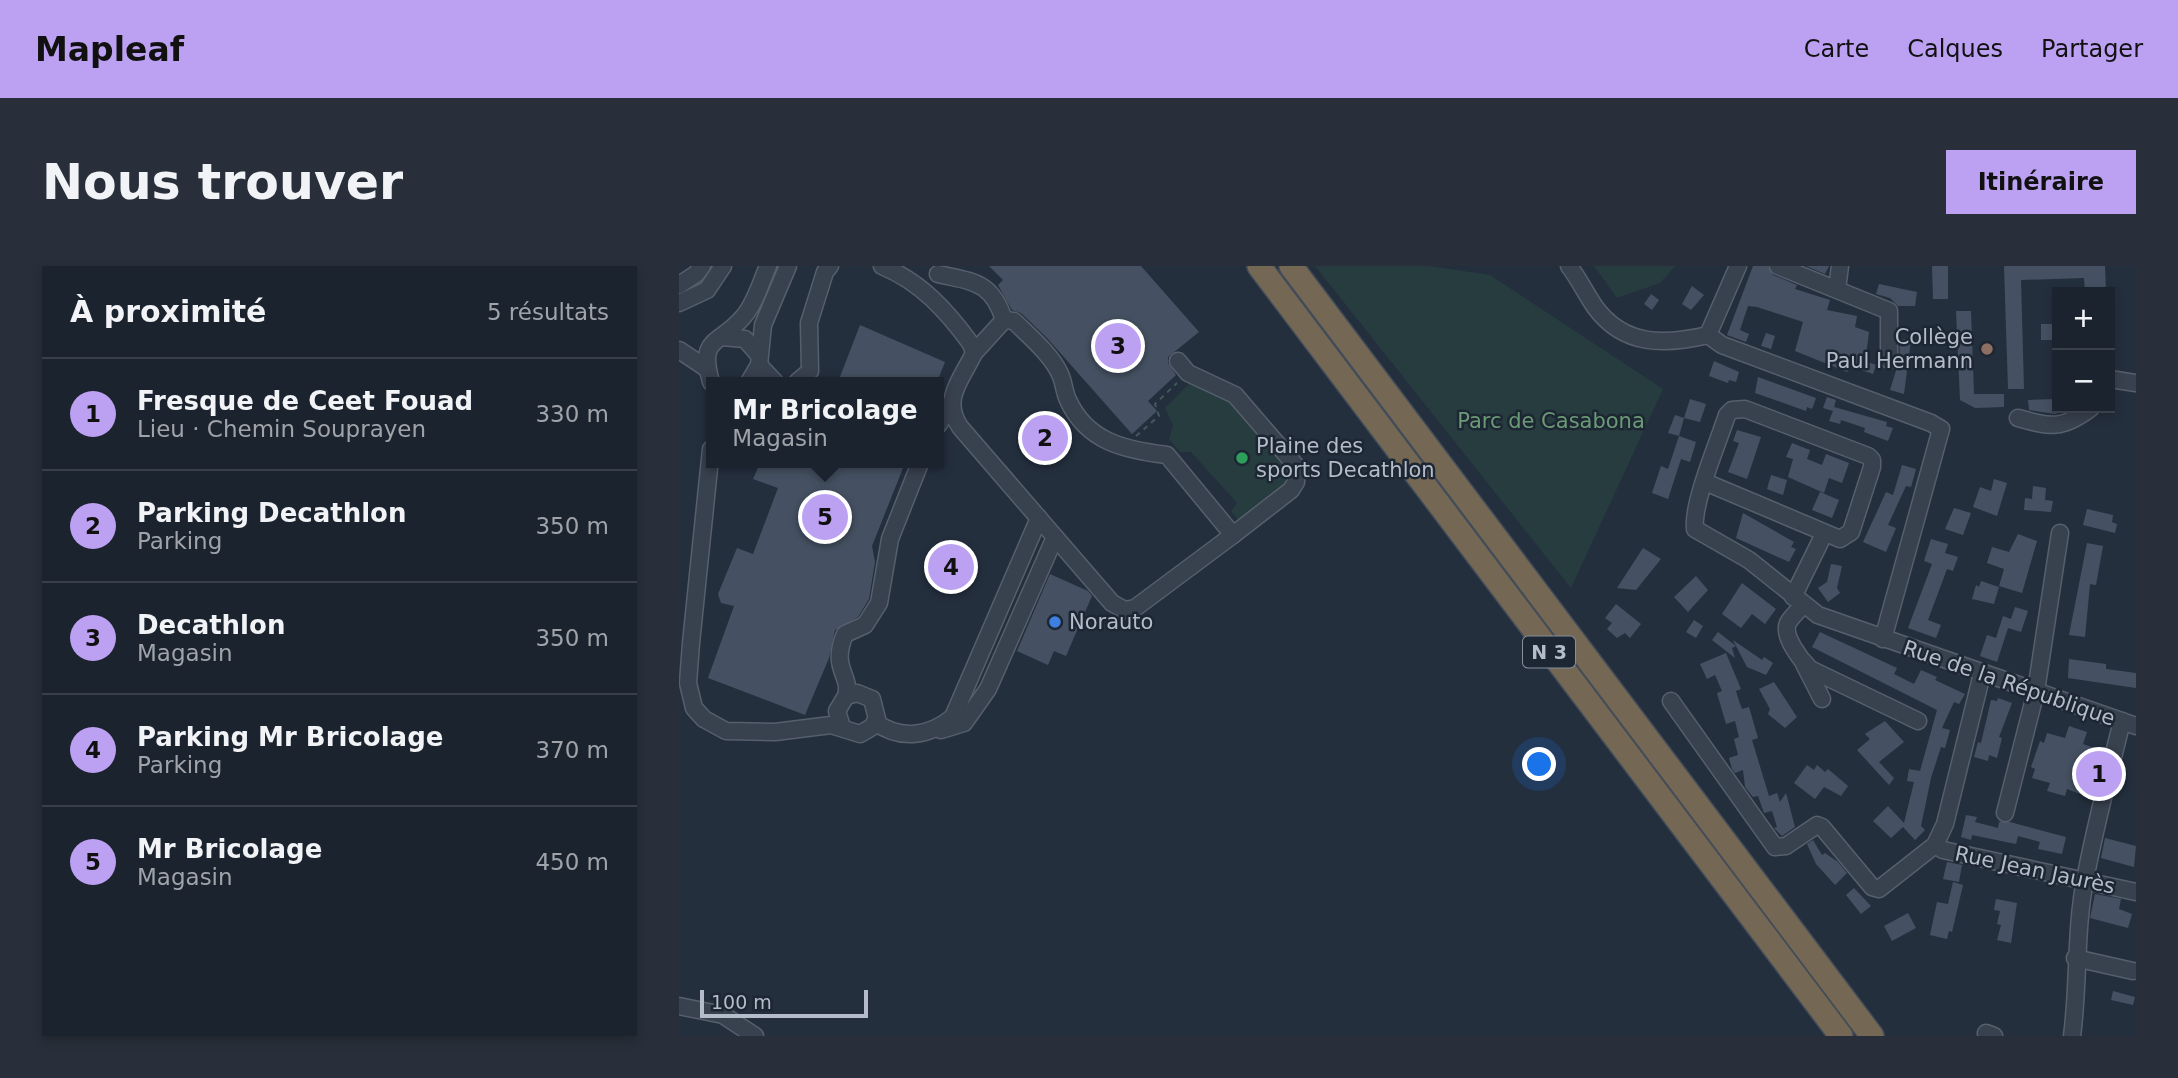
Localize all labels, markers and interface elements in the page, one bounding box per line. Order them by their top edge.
text: Mapleaf [35,30,184,69]
text: Carte [1804,35,1869,63]
text: Calques [1907,35,2003,63]
text: Partager [2041,35,2143,63]
button: Itinéraire [1946,150,2136,214]
text: Nous trouver [42,154,403,211]
map controls [2052,287,2115,413]
button: + [2052,287,2115,350]
text: À proximité [70,294,266,329]
text: 5 résultats [487,299,609,325]
pin: 3 [1095,320,1141,372]
place label: Collège Paul Hermann [1826,325,1973,373]
marker: Collège Paul Hermann [1979,341,1995,357]
button: − [2052,350,2115,413]
popup [706,377,944,468]
text: Fresque de Ceet Fouad [137,386,473,416]
text: Mr Bricolage [732,395,918,425]
text: 1 [85,401,101,427]
text: 330 m [535,401,609,427]
park label: Parc de Casabona [1457,409,1645,433]
pin: 2 [1022,412,1068,464]
text: Lieu · Chemin Souprayen [137,416,426,442]
text: Magasin [732,425,828,451]
place label: Plaine des sports Decathlon [1256,434,1435,482]
marker: Plaine des sports Decathlon [1234,450,1250,466]
pin: 5 [802,491,848,543]
text: Parking Decathlon [137,498,407,528]
text: 2 [85,513,101,539]
text: 350 m [535,513,609,539]
text: Parking [137,528,222,554]
pin: 4 [928,541,974,593]
text: Decathlon [137,610,285,640]
place label: Norauto [1069,610,1153,634]
marker: Norauto [1047,614,1063,630]
text: 3 [85,625,101,651]
text: 350 m [535,625,609,651]
street label: Rue de la République [1900,635,2118,731]
road number: N 3 [1523,636,1575,668]
text: Magasin [137,640,233,666]
text: Parking Mr Bricolage [137,722,443,752]
text: 4 [85,737,101,763]
text: 370 m [535,737,609,763]
your location [1522,747,1556,781]
pin: 1 [2076,748,2122,800]
text: Parking [137,752,222,778]
text: Mr Bricolage [137,834,322,864]
street label: Rue Jean Jaurès [1953,841,2117,899]
text: 5 [85,849,101,875]
text: 450 m [535,849,609,875]
text: Magasin [137,864,233,890]
scale bar [700,987,868,1019]
text: 100 m [711,991,772,1013]

